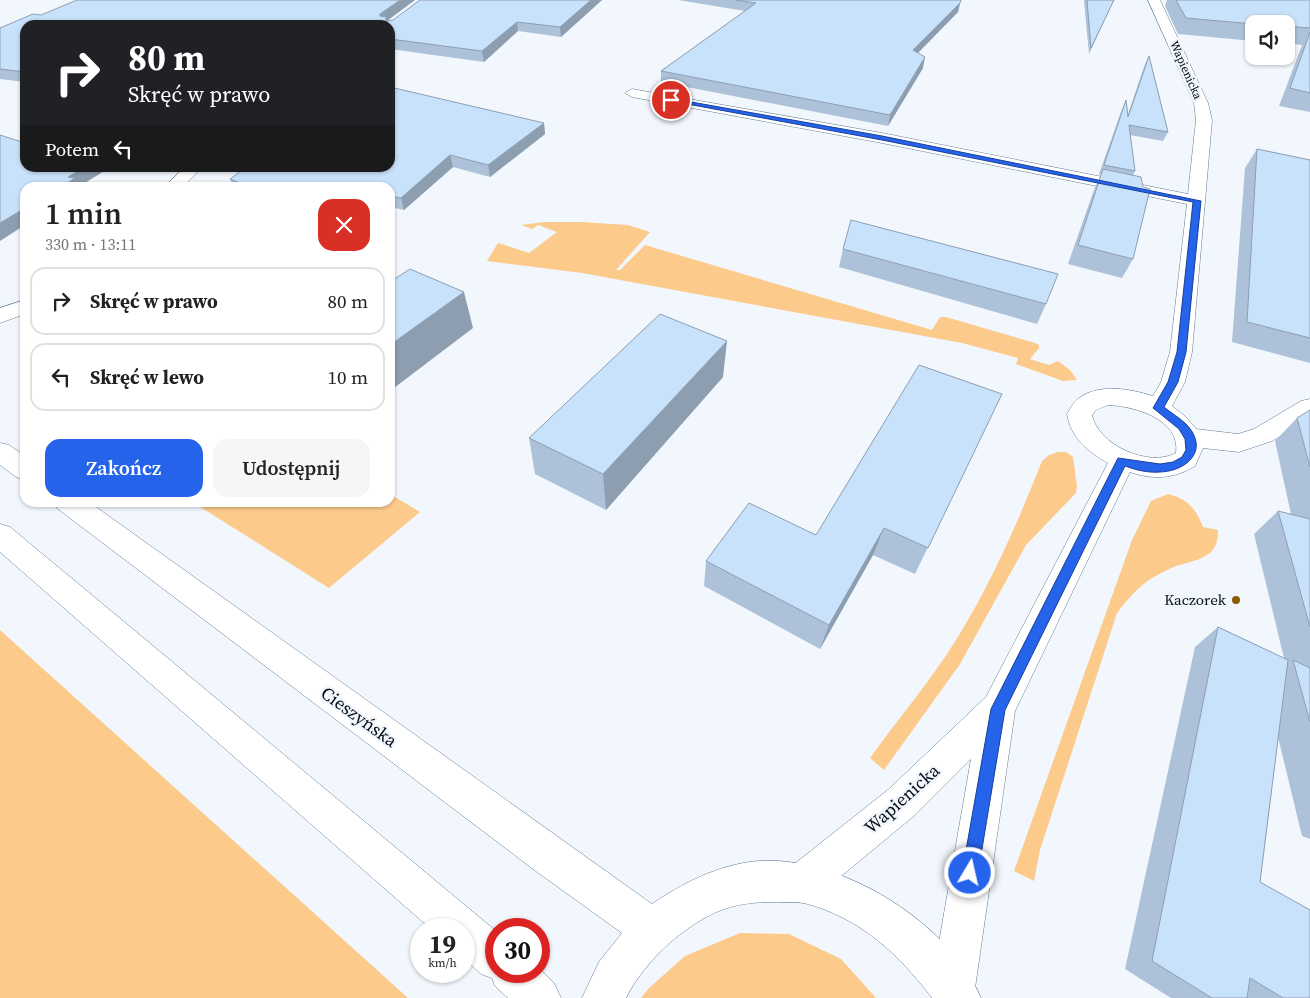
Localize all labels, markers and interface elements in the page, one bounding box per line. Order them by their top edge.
map controls [1245,15,1295,65]
button: sound [1245,15,1295,65]
text: 80 m [128,34,205,82]
street label: Wapienicka [1166,38,1206,103]
icon: right [45,40,110,105]
text: Skręć w prawo [128,79,270,109]
pin [650,79,692,121]
icon: arrive [657,86,685,114]
icon: left [109,135,137,163]
text: Potem [45,136,99,162]
text: 1 min [45,193,122,234]
button: close [318,199,370,251]
text: 330 m · 13:11 [45,233,136,255]
icon: right [47,287,75,315]
text: Skręć w prawo [90,288,218,314]
text: 80 m [327,288,368,314]
icon: left [47,363,75,391]
text: Skręć w lewo [90,364,204,390]
text: 10 m [327,364,368,390]
button: Zakończ [45,439,203,497]
button: Udostępnij [213,439,370,497]
place label: Kaczorek [1164,589,1227,610]
marker: Kaczorek [1230,594,1242,606]
street label: Cieszyńska [316,680,403,753]
street label: Wapienicka [858,757,945,839]
position arrow [943,846,995,898]
speed limit sign: 30 [485,918,550,983]
text: 19 [429,927,456,961]
text: km/h [428,955,457,971]

